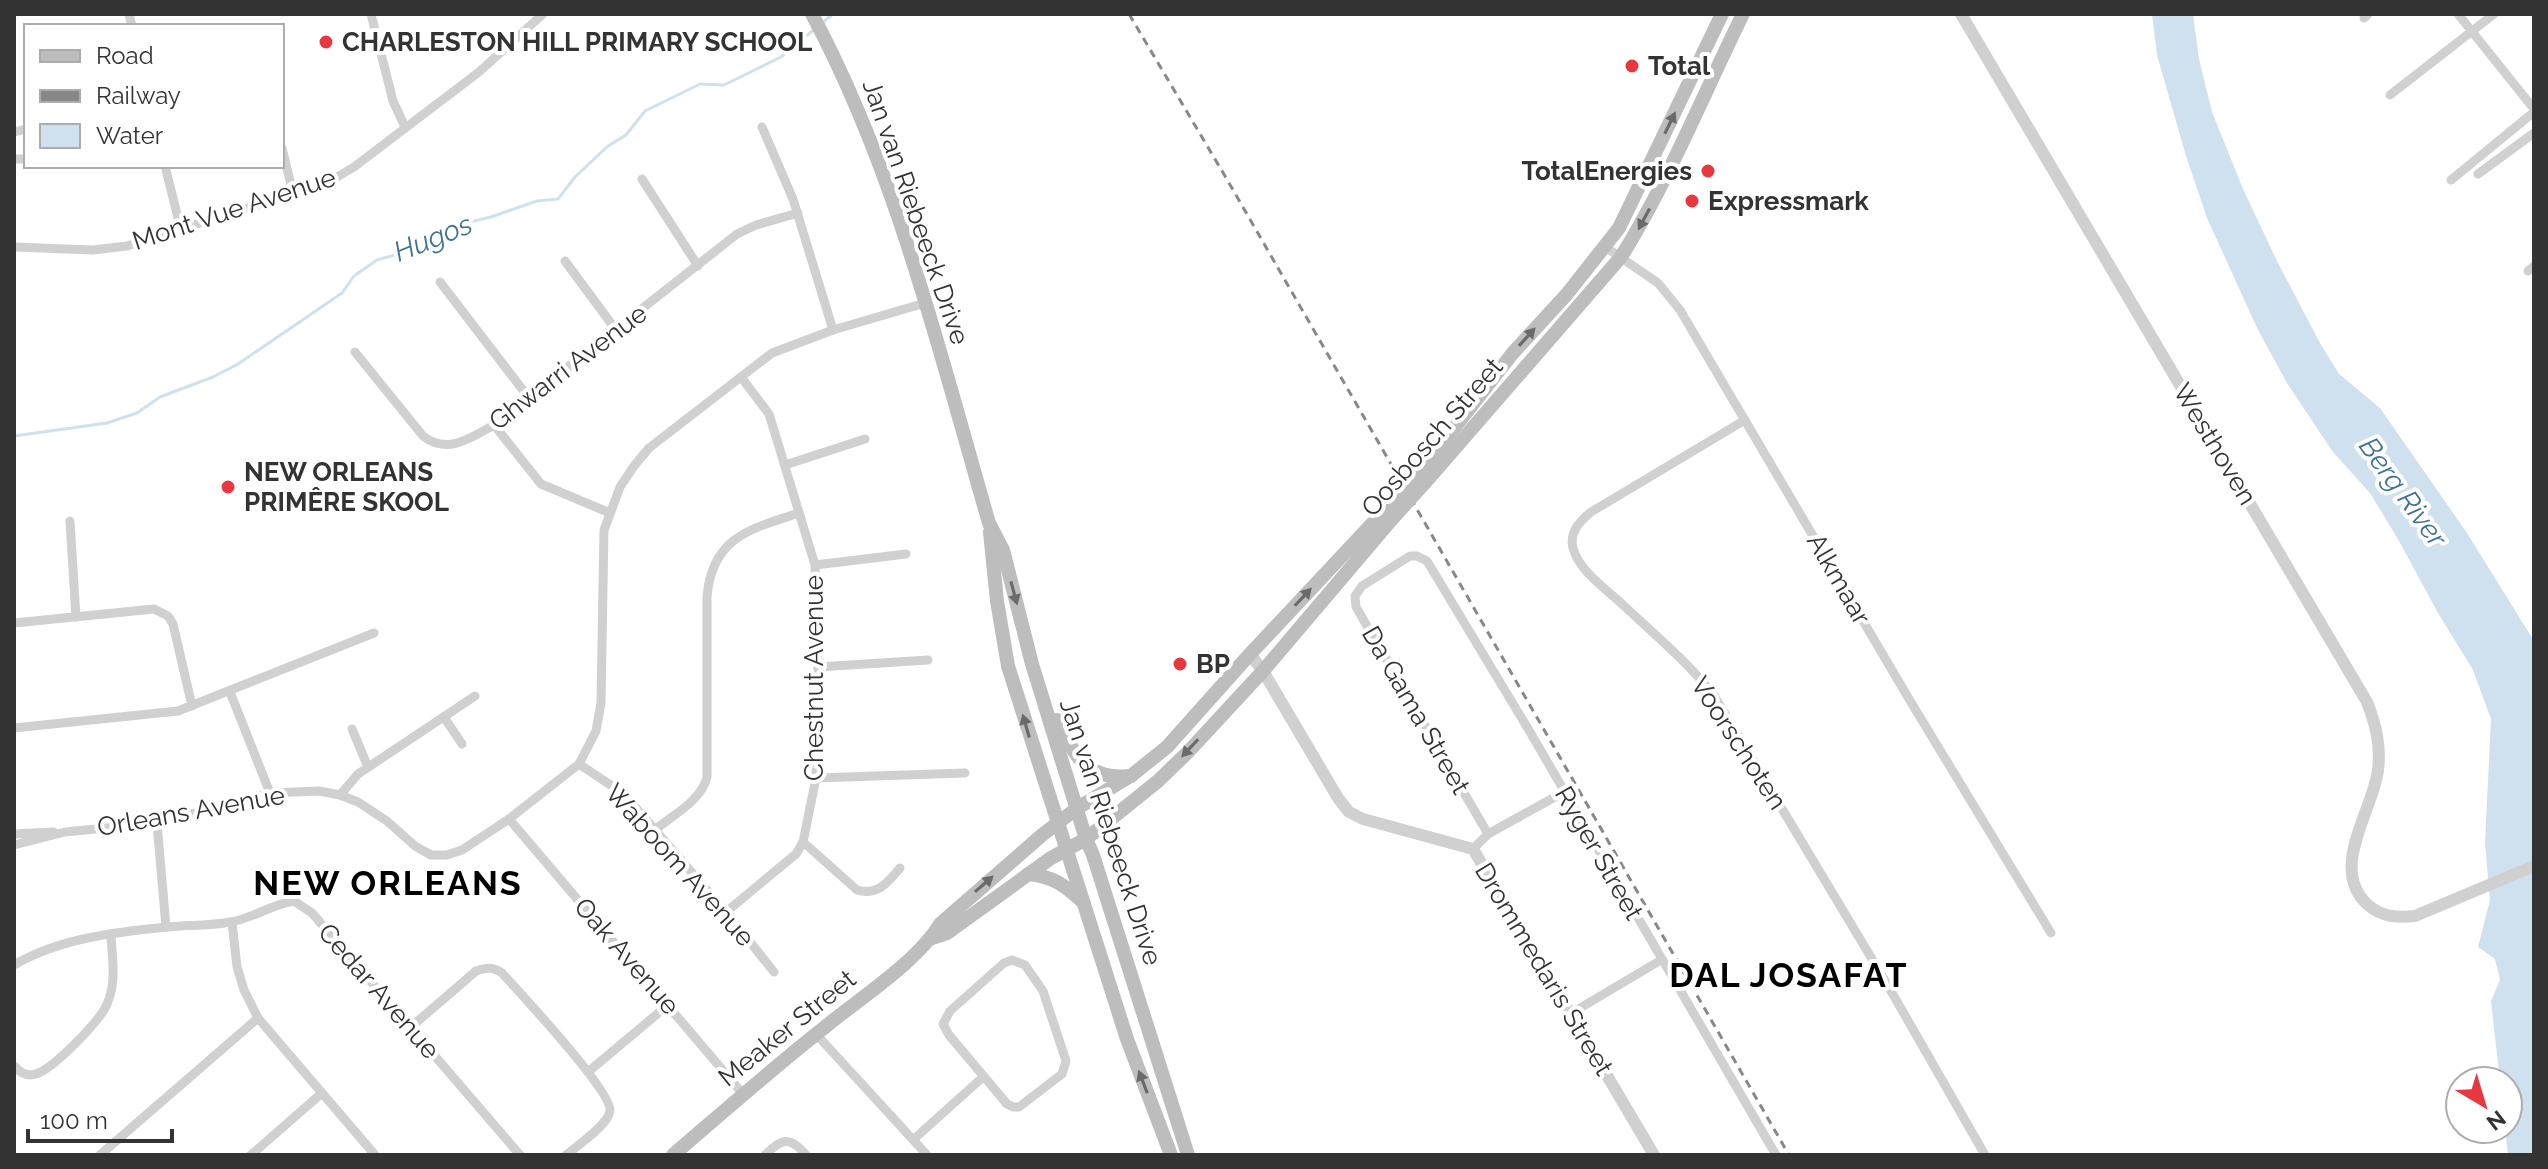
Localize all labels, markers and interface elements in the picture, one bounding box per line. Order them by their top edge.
legend [24,24,284,168]
place label: CHARLESTON HILL PRIMARY SCHOOL [342,27,812,57]
marker: CHARLESTON HILL PRIMARY SCHOOL [317,33,335,51]
text: Road [96,41,154,70]
place label: Total [1648,51,1711,81]
marker: Total [1623,57,1641,75]
street label: Jan van Riebeeck Drive [857,76,975,348]
text: Railway [96,81,181,110]
one-way arrow [1664,111,1677,134]
text: Water [96,121,164,150]
place label: TotalEnergies [1521,156,1692,186]
street label: Mont Vue Avenue [129,162,339,256]
marker: TotalEnergies [1699,162,1717,180]
place label: Expressmark [1708,186,1869,216]
marker: Expressmark [1683,192,1701,210]
water label: Hugos [389,207,477,269]
one-way arrow [1637,208,1651,230]
street label: Ghwarri Avenue [483,298,653,436]
one-way arrow [1518,328,1536,347]
street label: Oosbosch Street [1355,352,1509,522]
street label: Westhoven [2167,378,2263,510]
water label: Berg River [2352,431,2455,554]
place label: NEW ORLEANS PRIMÊRE SKOOL [244,457,449,517]
marker: NEW ORLEANS PRIMÊRE SKOOL [219,478,237,496]
street label: Alkmaar [1801,528,1877,630]
street label: Chestnut Avenue [799,575,829,781]
one-way arrow [1008,580,1020,605]
one-way arrow [1294,588,1312,607]
street label: Da Gama Street [1356,621,1476,800]
place label: BP [1196,649,1230,679]
marker: BP [1171,655,1189,673]
street label: Voorschoten [1685,671,1793,815]
street label: Jan van Riebeeck Drive [1054,695,1168,969]
one-way arrow [1019,714,1032,738]
one-way arrow [1182,739,1200,758]
street label: Waboom Avenue [599,778,761,952]
street label: Orleans Avenue [95,780,287,842]
street label: Ryger Street [1549,781,1649,925]
street label: Drommedaris Street [1469,857,1619,1081]
district label: NEW ORLEANS [253,863,523,903]
one-way arrow [975,876,994,894]
street label: Oak Avenue [568,892,686,1020]
street label: Cedar Avenue [312,917,446,1065]
district label: DAL JOSAFAT [1669,955,1909,995]
street label: Meaker Street [712,963,862,1092]
north arrow [2444,1065,2524,1145]
one-way arrow [1137,1070,1149,1094]
scale bar [28,1093,172,1143]
text: N [2482,1105,2511,1136]
text: 100 m [40,1106,108,1135]

